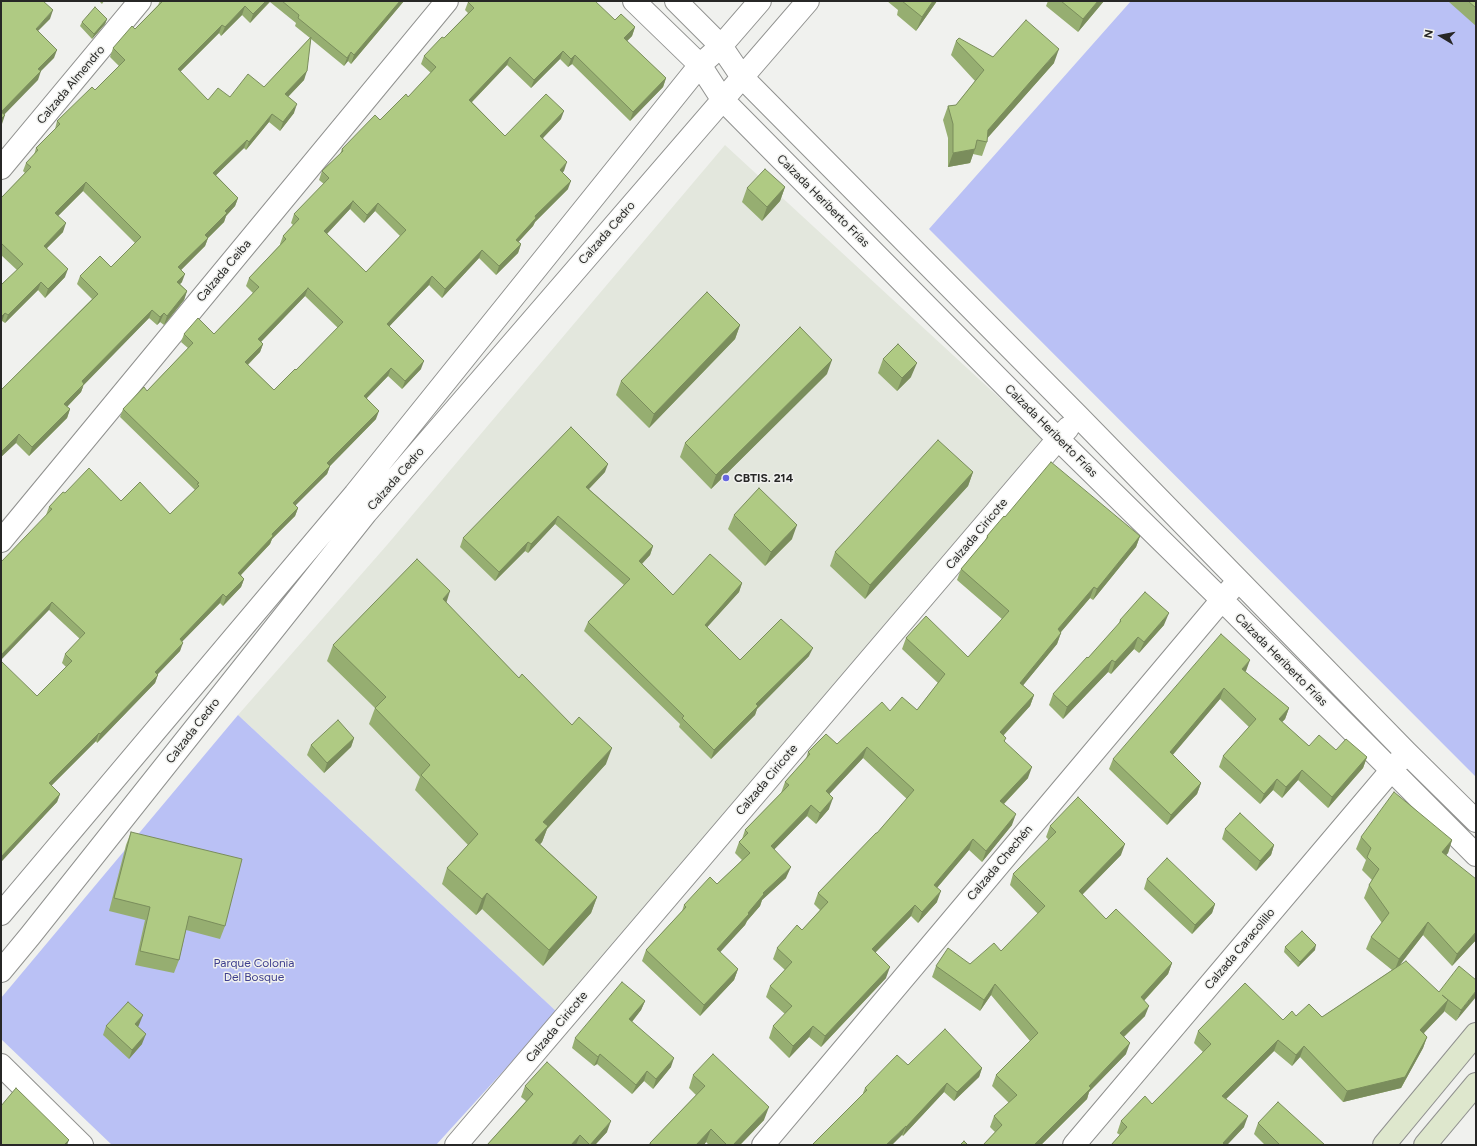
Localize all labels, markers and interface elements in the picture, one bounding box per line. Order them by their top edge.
north arrow [1421,16,1461,56]
text: N [1422,29,1436,39]
street label: Calzada Almendro [34,43,108,127]
street label: Calzada Heriberto Frías [774,152,872,250]
street label: Calzada Cedro [576,199,638,267]
street label: Calzada Ceiba [194,237,254,305]
street label: Calzada Heriberto Frías [1002,382,1100,480]
street label: Calzada Cedro [365,445,427,513]
place label: CBTIS. 214 [734,471,793,485]
marker: CBTIS. 214 [721,473,731,483]
street label: Calzada Ciricote [943,496,1011,572]
street label: Calzada Heriberto Frías [1232,611,1330,709]
street label: Calzada Cedro [163,696,223,766]
street label: Calzada Ciricote [733,742,801,818]
street label: Calzada Chechén [964,822,1036,904]
street label: Calzada Caracolillo [1202,905,1278,993]
park label: Parque Colonia Del Bosque [214,956,294,984]
street label: Calzada Ciricote [523,989,591,1065]

